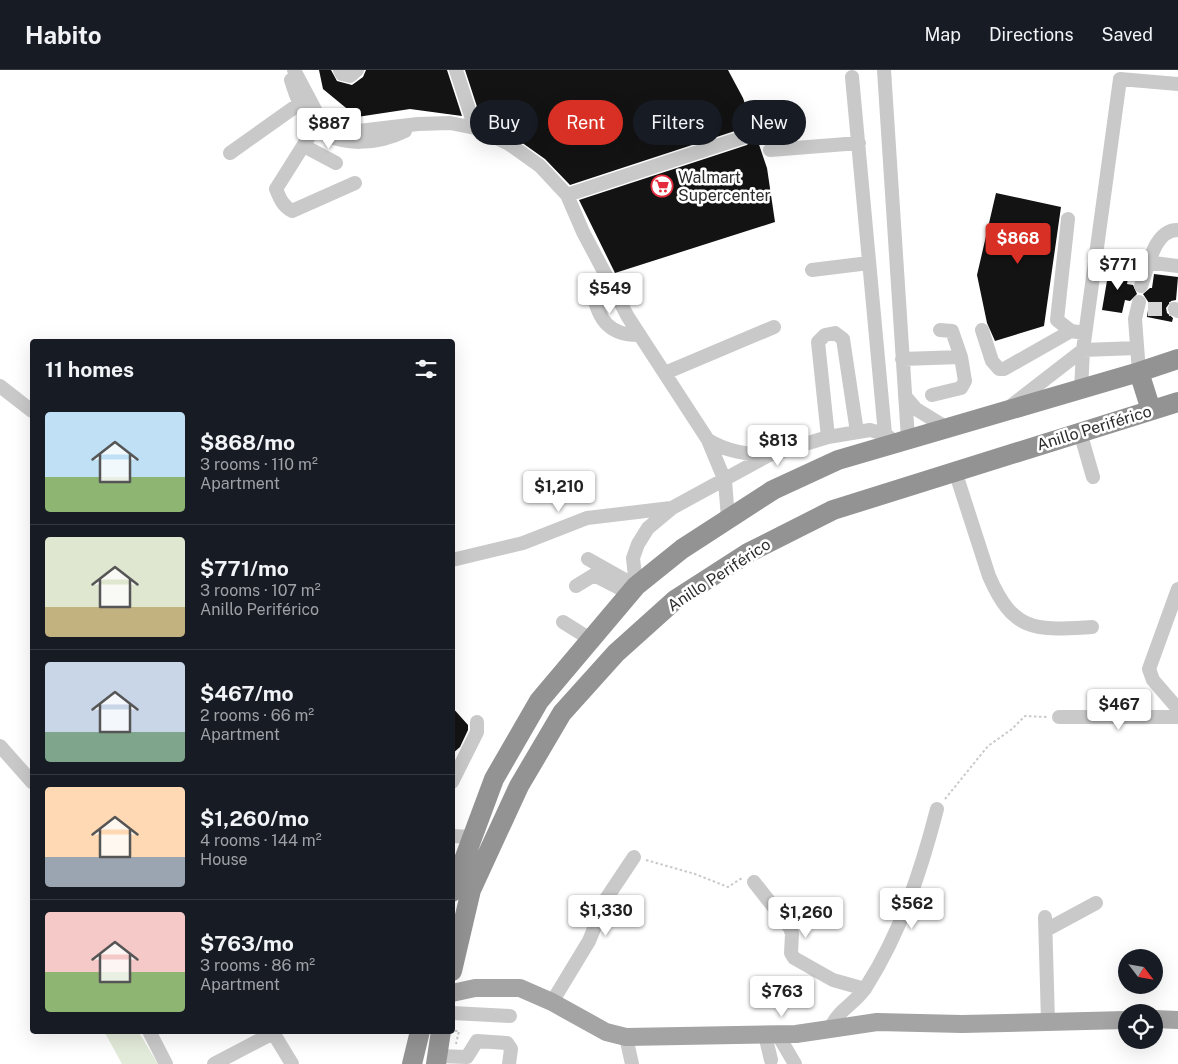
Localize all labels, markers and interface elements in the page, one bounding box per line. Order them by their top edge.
text: Habito [25,21,101,49]
text: Map [924,24,961,45]
text: Directions [989,24,1074,45]
text: Saved [1102,24,1153,45]
chip: Buy [470,100,538,145]
chip: Rent [548,100,623,145]
chip: Filters [633,100,722,145]
chip: New [732,100,806,145]
pin: $887 [299,108,359,150]
text: $887 [308,114,350,133]
place label: Walmart Supercenter [678,168,771,205]
supermarket icon: Walmart Supercenter [650,174,674,198]
pin: $868 [988,222,1048,265]
text: $868 [997,229,1039,248]
pin: $771 [1088,248,1148,291]
text: $771 [1099,255,1137,274]
pin: $549 [580,272,640,315]
text: $549 [589,279,631,298]
icon: filters [412,355,440,383]
text: 11 homes [45,357,134,382]
street label: Anillo Periférico [1034,402,1154,454]
pin: $813 [748,424,808,467]
text: $868/mo [200,430,295,455]
text: $813 [758,431,798,450]
icon: home [85,432,145,492]
text: 3 rooms · 110 m² [200,455,318,474]
pin: $1,210 [518,470,600,513]
text: Apartment [200,474,280,493]
text: $1,210 [534,477,584,496]
street label: Anillo Periférico [664,535,774,615]
text: $771/mo [200,556,289,581]
icon: home [85,557,145,617]
text: 3 rooms · 107 m² [200,581,321,600]
text: Anillo Periférico [200,600,319,619]
text: $467/mo [200,681,294,706]
icon: home [85,682,145,742]
pin: $467 [1089,688,1149,731]
text: $467 [1098,695,1140,714]
text: 2 rooms · 66 m² [200,706,314,725]
text: Apartment [200,725,280,744]
text: $1,260/mo [200,806,309,831]
icon: home [85,807,145,867]
text: 4 rooms · 144 m² [200,831,322,850]
text: House [200,850,248,869]
pin: $562 [882,888,942,930]
pin: $1,330 [565,894,647,937]
text: $562 [891,894,933,913]
pin: $1,260 [765,896,847,939]
text: $1,330 [579,901,633,920]
text: $1,260 [779,903,833,922]
text: $763/mo [200,931,294,956]
icon: home [85,932,145,992]
north arrow [1118,949,1162,994]
map controls [1118,949,1163,1049]
text: 3 rooms · 86 m² [200,956,315,975]
text: Apartment [200,975,280,994]
pin: $763 [752,976,812,1018]
text: $763 [761,982,803,1001]
button: locate [1118,1004,1163,1049]

